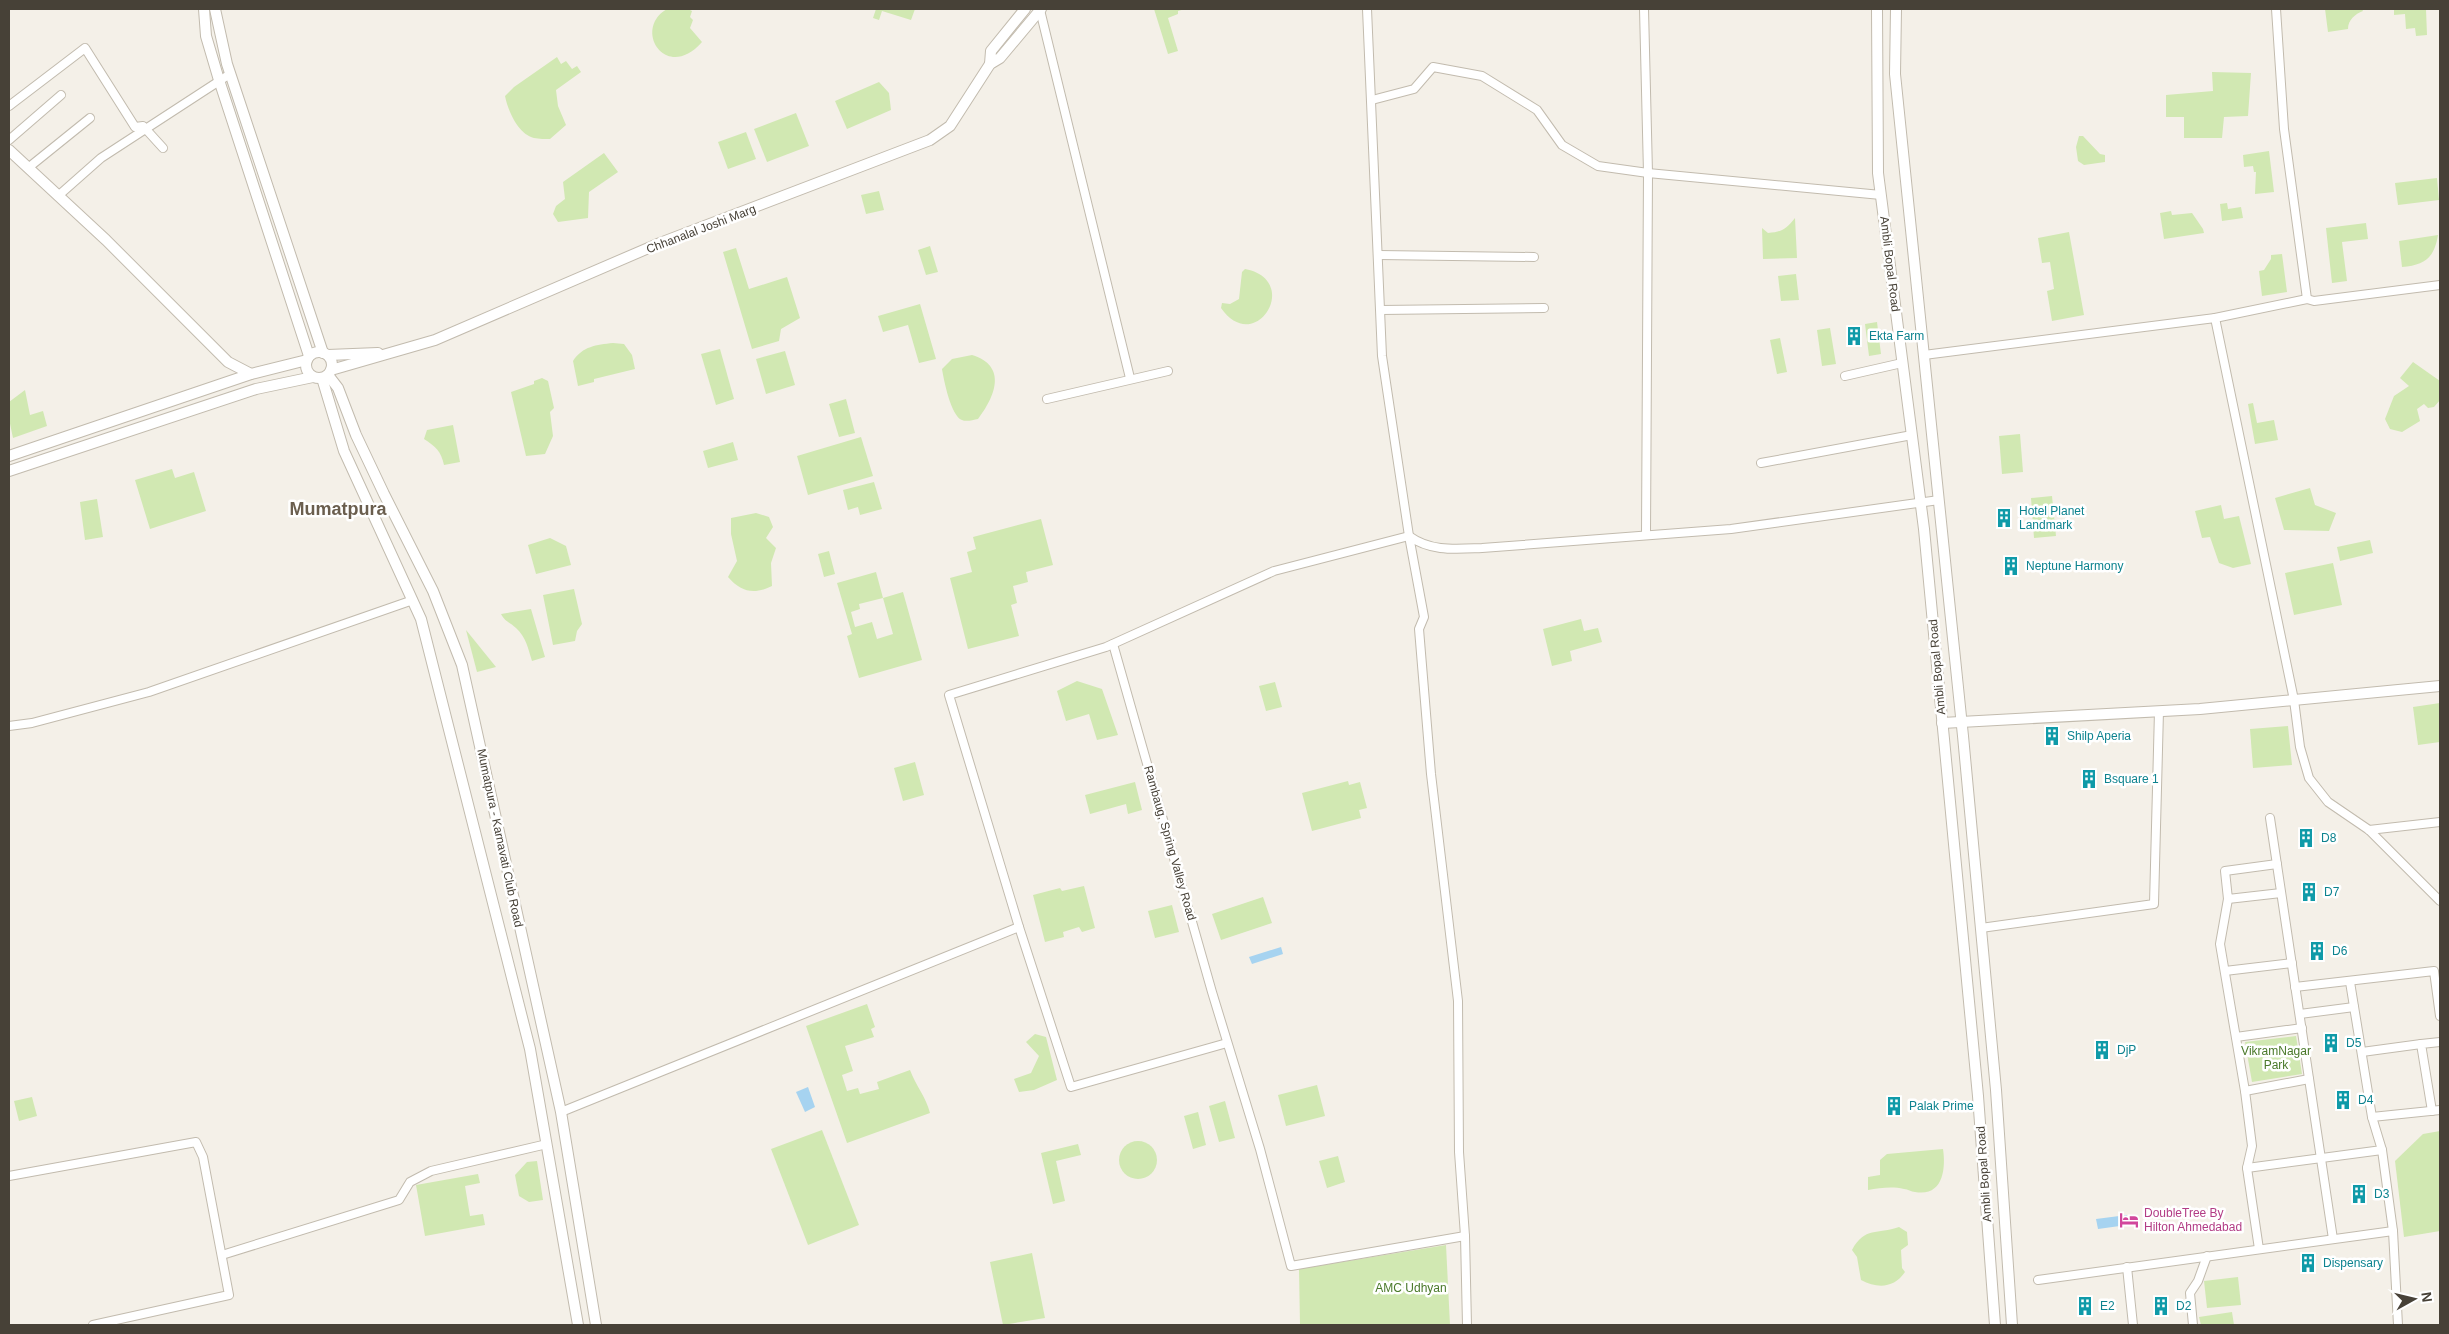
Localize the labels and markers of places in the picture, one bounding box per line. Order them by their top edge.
building icon: Ekta Farm [1843,325,1865,347]
place label: Ekta Farm [1869,329,1924,343]
place label: Hotel Planet Landmark [2019,504,2085,532]
building icon: Hotel Planet Landmark [1993,507,2015,529]
building icon: Neptune Harmony [2000,555,2022,577]
place label: Neptune Harmony [2026,559,2123,573]
building icon: Shilp Aperia [2041,725,2063,747]
place label: Shilp Aperia [2067,729,2131,743]
building icon: Bsquare 1 [2078,768,2100,790]
place label: Bsquare 1 [2104,772,2159,786]
building icon: D8 [2295,827,2317,849]
place label: D8 [2321,831,2337,845]
building icon: D7 [2298,881,2320,903]
place label: D7 [2324,885,2340,899]
building icon: D6 [2306,940,2328,962]
place label: D6 [2332,944,2348,958]
building icon: D5 [2320,1032,2342,1054]
place label: D5 [2346,1036,2362,1050]
building icon: DjP [2091,1039,2113,1061]
place label: DjP [2117,1043,2136,1057]
building icon: D4 [2332,1089,2354,1111]
place label: D4 [2358,1093,2374,1107]
building icon: Palak Prime [1883,1095,1905,1117]
place label: Palak Prime [1909,1099,1974,1113]
building icon: D3 [2348,1183,2370,1205]
place label: D3 [2374,1187,2390,1201]
place label: DoubleTree By Hilton Ahmedabad [2144,1206,2242,1234]
hotel icon: DoubleTree By Hilton Ahmedabad [2118,1209,2140,1231]
building icon: Dispensary [2297,1252,2319,1274]
place label: Dispensary [2323,1256,2383,1270]
building icon: E2 [2074,1295,2096,1317]
building icon: D2 [2150,1295,2172,1317]
place label: E2 [2100,1299,2115,1313]
place label: D2 [2176,1299,2192,1313]

